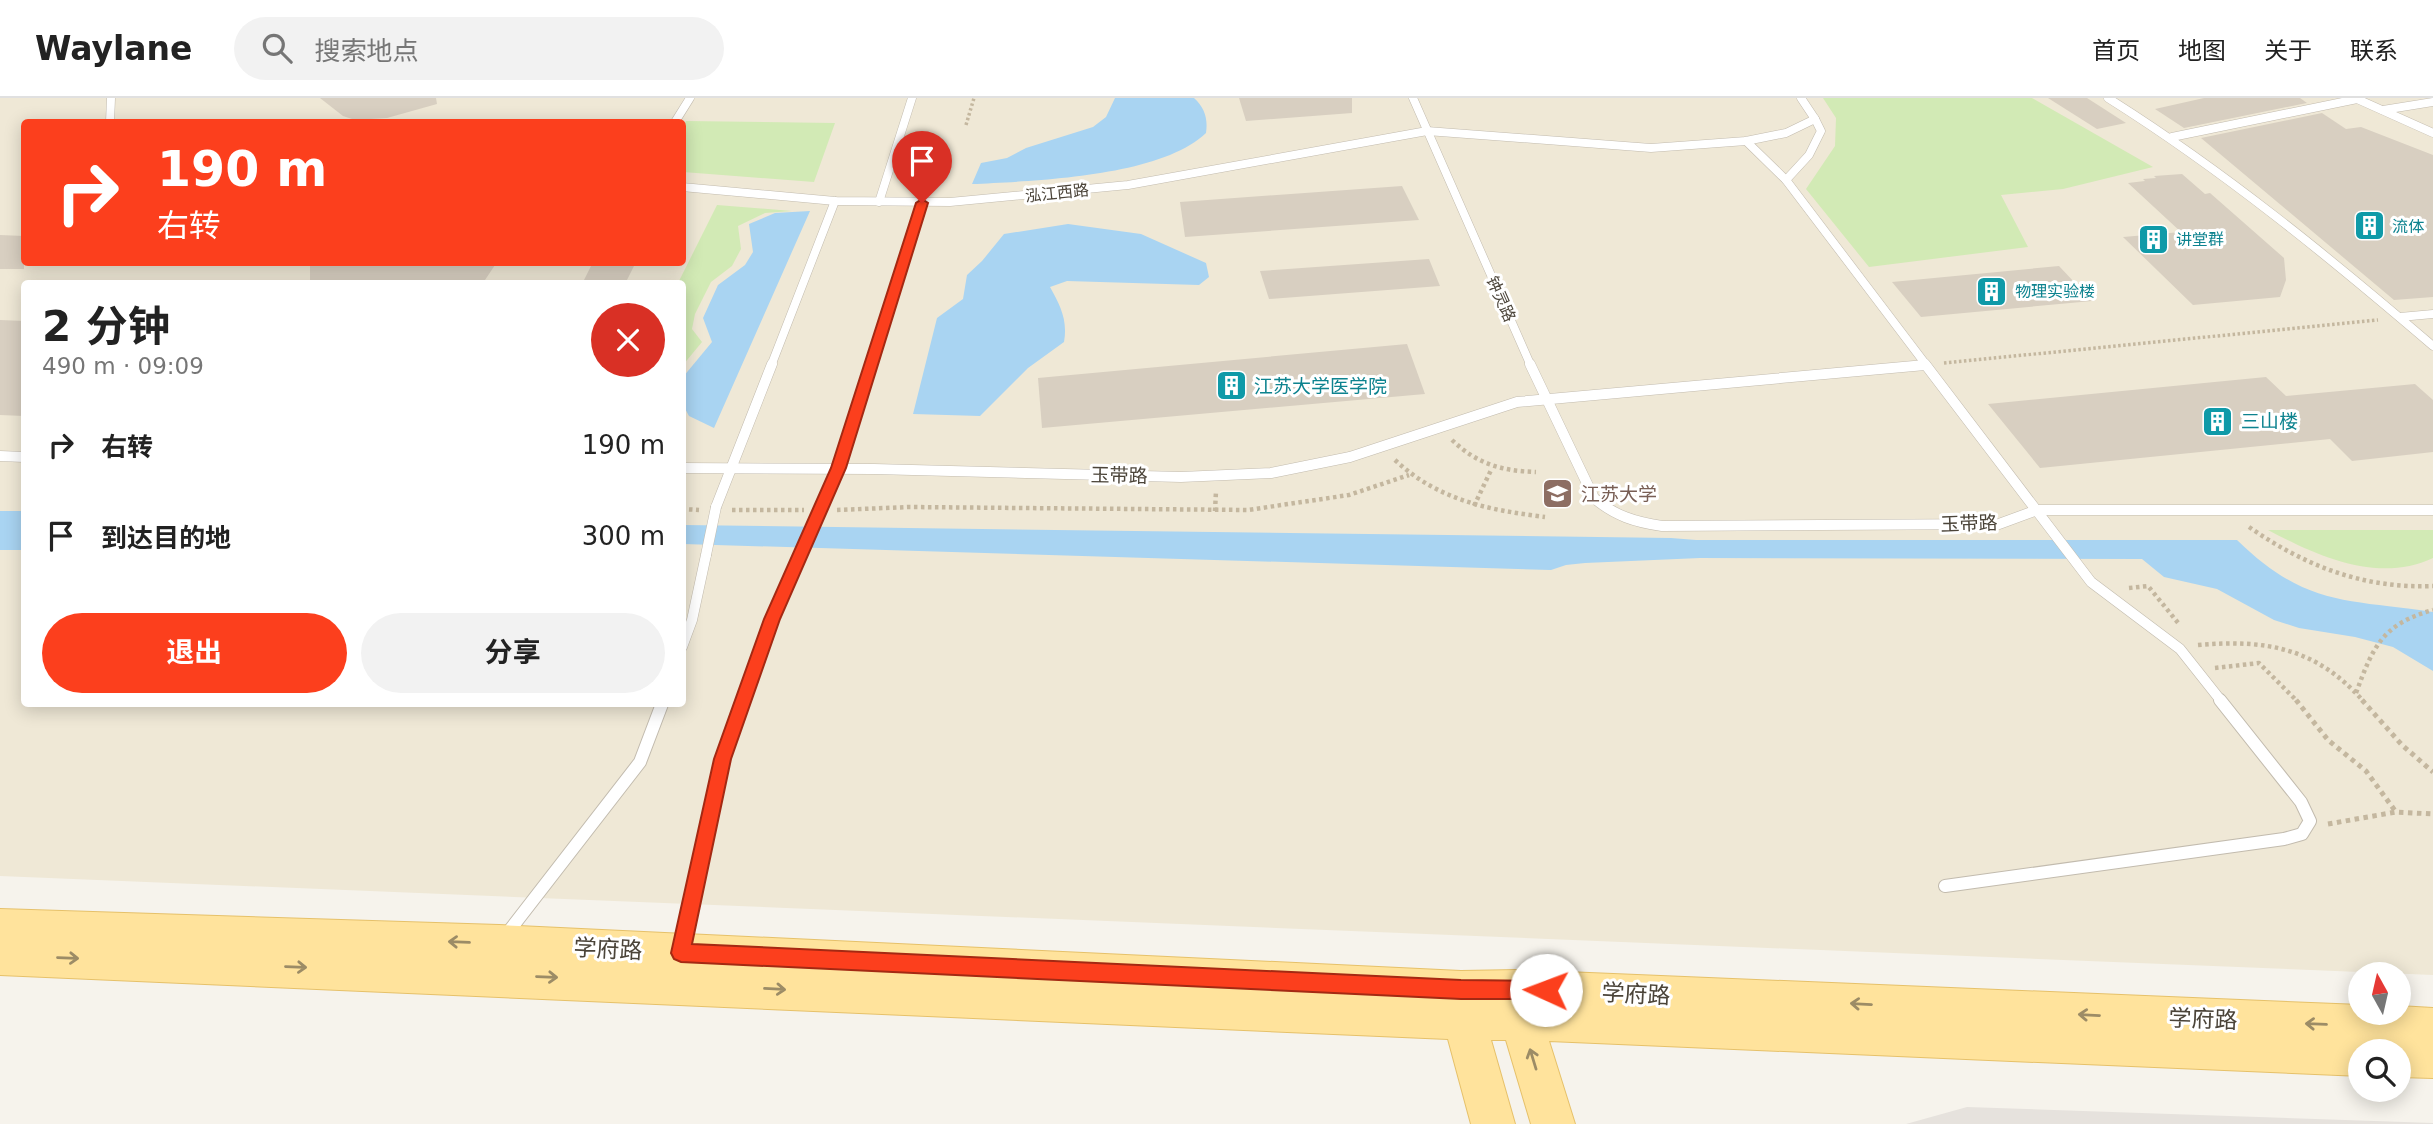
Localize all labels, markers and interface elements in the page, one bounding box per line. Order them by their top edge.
search box [234,17,724,80]
text: Waylane [35,29,192,68]
icon: search [258,29,296,67]
text: 搜索地点 [314,36,418,66]
text: 首页 [2092,37,2140,65]
text: 地图 [2178,37,2226,65]
text: 关于 [2264,37,2312,65]
text: 联系 [2350,37,2398,65]
pin [892,131,952,203]
text: 190 m [157,141,327,198]
icon: arrive [903,142,941,180]
icon: right [42,147,133,238]
street label: 泓江西路 [1024,180,1090,206]
text: 右转 [157,207,221,245]
building icon: 流体 [2352,209,2386,243]
place label: 流体 [2392,217,2424,236]
building icon: 讲堂群 [2136,222,2170,256]
place label: 讲堂群 [2176,230,2224,249]
street label: 钟灵路 [1483,273,1519,325]
building icon: 物理实验楼 [1975,274,2009,308]
place label: 物理实验楼 [2015,282,2095,301]
text: 2 分钟 [42,302,170,351]
button: close [591,303,665,377]
text: 490 m · 09:09 [42,353,204,379]
building icon: 江苏大学医学院 [1214,369,1248,403]
place label: 江苏大学医学院 [1254,375,1387,397]
building icon: 三山楼 [2201,404,2235,438]
place label: 三山楼 [2241,410,2298,432]
icon: right [42,426,80,464]
text: 190 m [582,430,665,460]
text: 右转 [101,432,153,462]
street label: 玉带路 [1090,464,1148,486]
school or university icon: 江苏大学 [1541,477,1575,511]
place label: 江苏大学 [1581,483,1657,505]
street label: 玉带路 [1940,511,1998,535]
icon: arrive [42,517,80,555]
text: 300 m [582,521,665,551]
text: 到达目的地 [101,523,231,553]
button: 退出 [42,613,347,693]
button: 分享 [361,613,665,693]
street label: 学府路 [573,934,643,964]
one-way arrow [448,936,471,949]
one-way arrow [56,952,79,965]
position arrow [1509,953,1583,1027]
one-way arrow [284,961,307,974]
north arrow [2348,962,2412,1026]
map controls [2348,962,2411,1102]
one-way arrow [536,971,559,984]
street label: 学府路 [1601,979,1671,1009]
one-way arrow [763,983,785,996]
one-way arrow [1850,998,1873,1011]
street label: 学府路 [2168,1005,2238,1033]
one-way arrow [2077,1008,2100,1021]
one-way arrow [2305,1017,2328,1030]
button: search [2348,1039,2411,1102]
one-way arrow [1525,1048,1538,1070]

